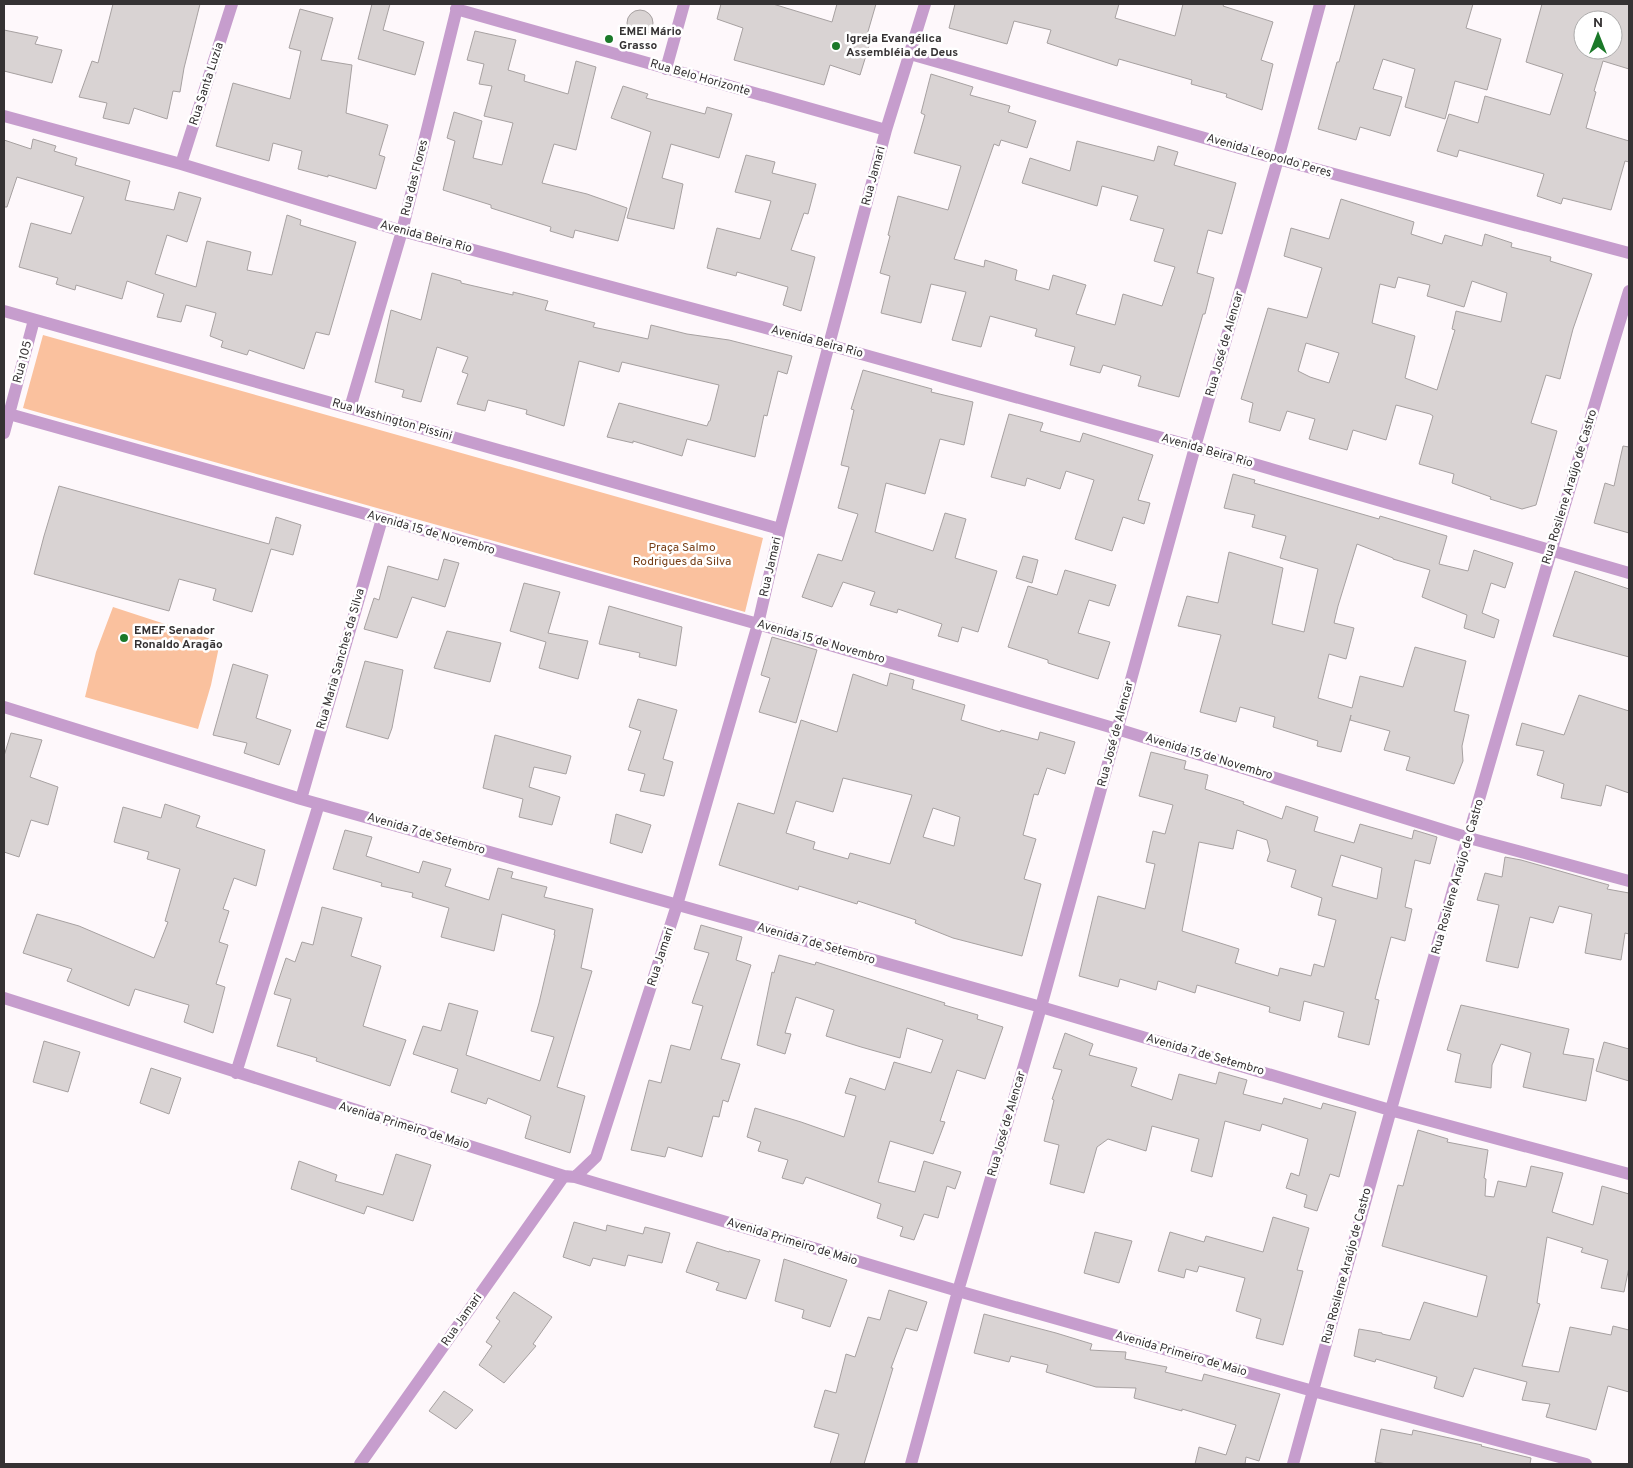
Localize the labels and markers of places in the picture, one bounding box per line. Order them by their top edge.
place label: EMEI Mário Grasso [619,24,682,54]
place label: Igreja Evangélica Assembléia de Deus [846,31,958,61]
marker: EMEI Mário Grasso [603,33,615,45]
marker: Igreja Evangélica Assembléia de Deus [830,40,842,52]
place label: EMEF Senador Ronaldo Aragão [134,623,223,653]
marker: EMEF Senador Ronaldo Aragão [118,632,130,644]

